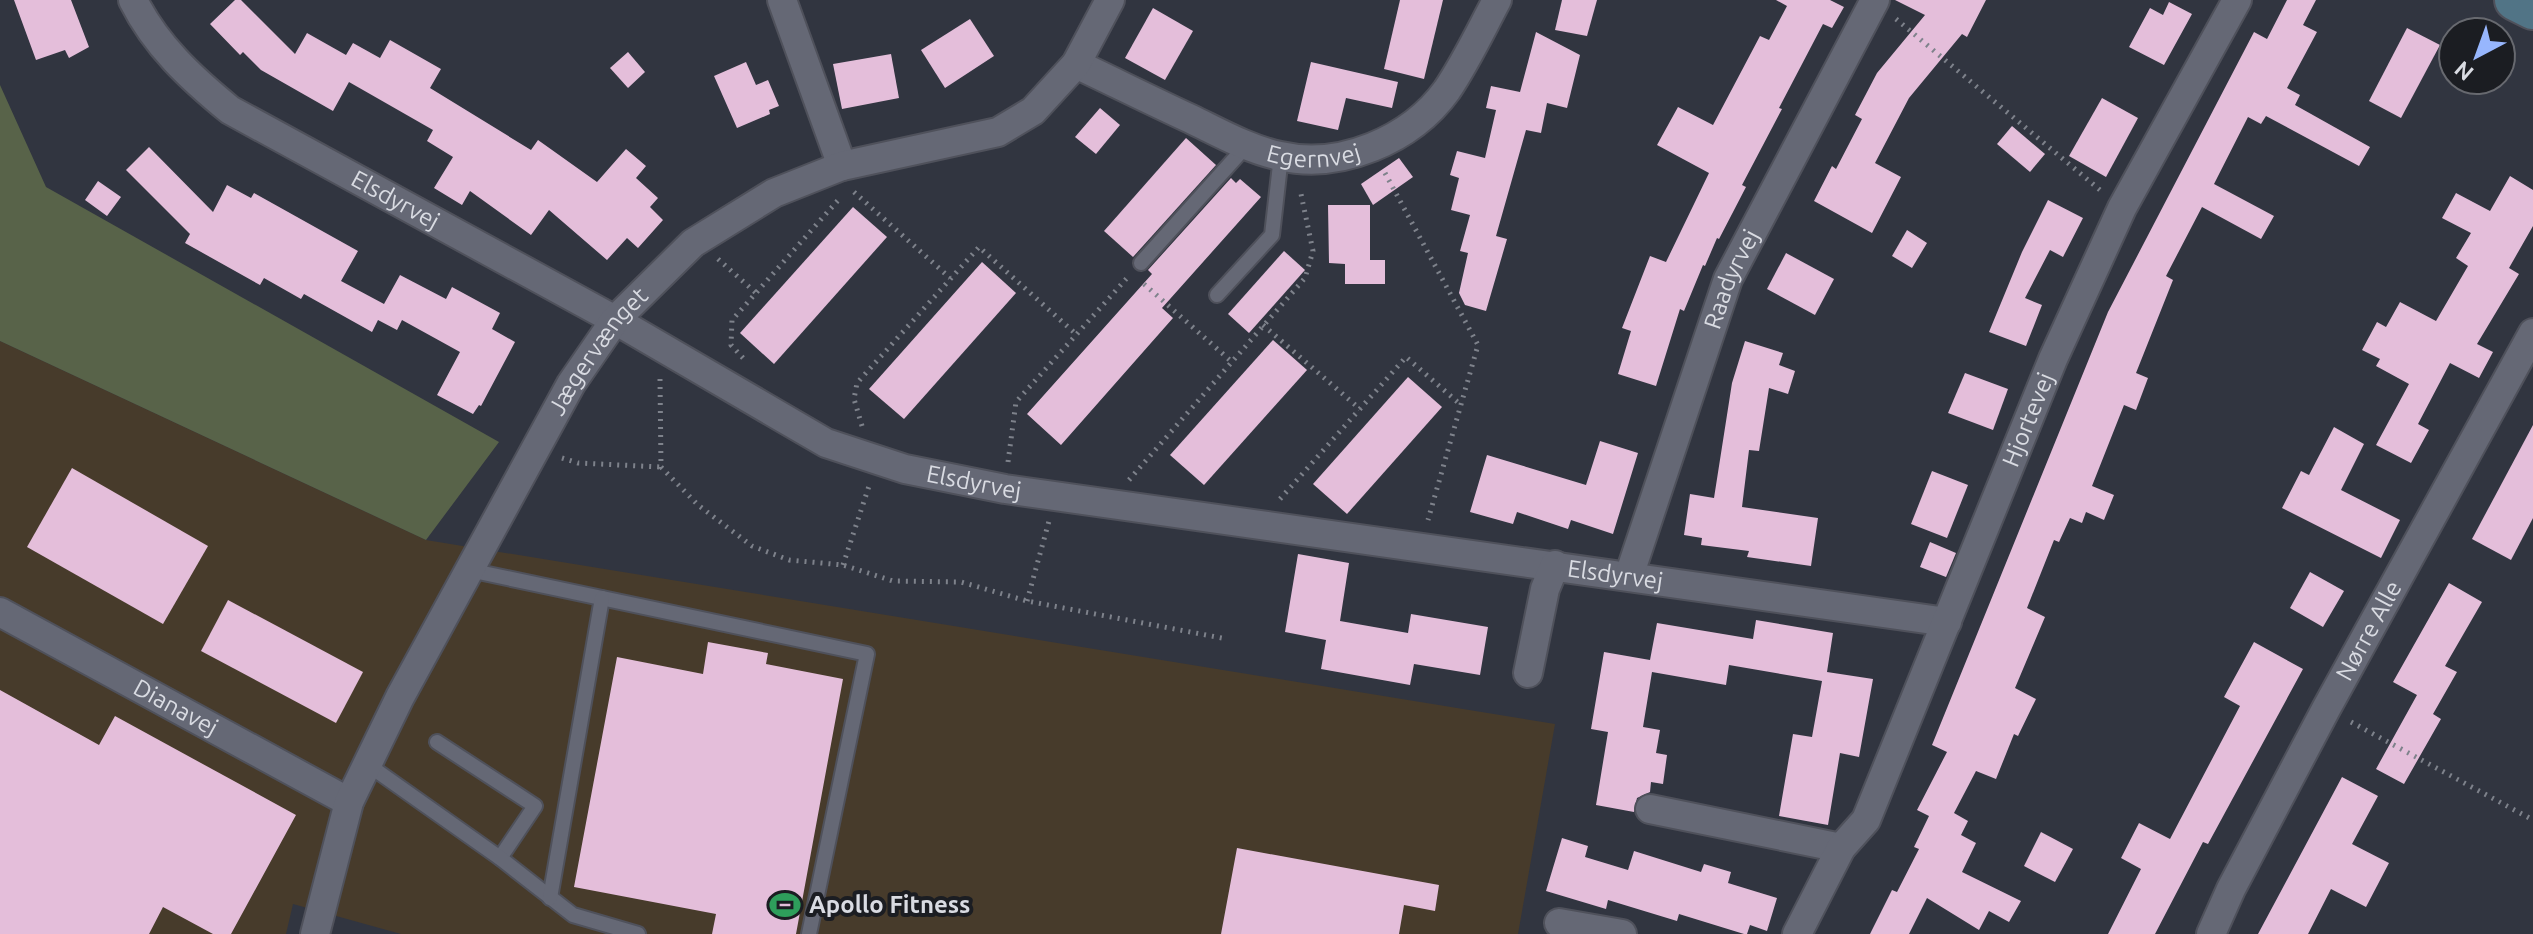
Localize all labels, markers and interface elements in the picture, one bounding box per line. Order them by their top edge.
north arrow [2437,16,2517,96]
text: N [2449,57,2478,86]
street label: Egernvej [1264,138,1363,173]
street label: Elsdyrvej [347,165,444,235]
street label: Raadyrvej [1698,225,1765,332]
street label: Jægervænget [543,281,653,420]
street label: Hjortevej [1997,369,2059,471]
street label: Elsdyrvej [924,460,1023,504]
street label: Elsdyrvej [1566,555,1665,595]
street label: Nørre Alle [2330,576,2407,685]
street label: Dianavej [129,673,223,741]
sports icon: Apollo Fitness [768,888,802,922]
place label: Apollo Fitness [809,891,970,918]

